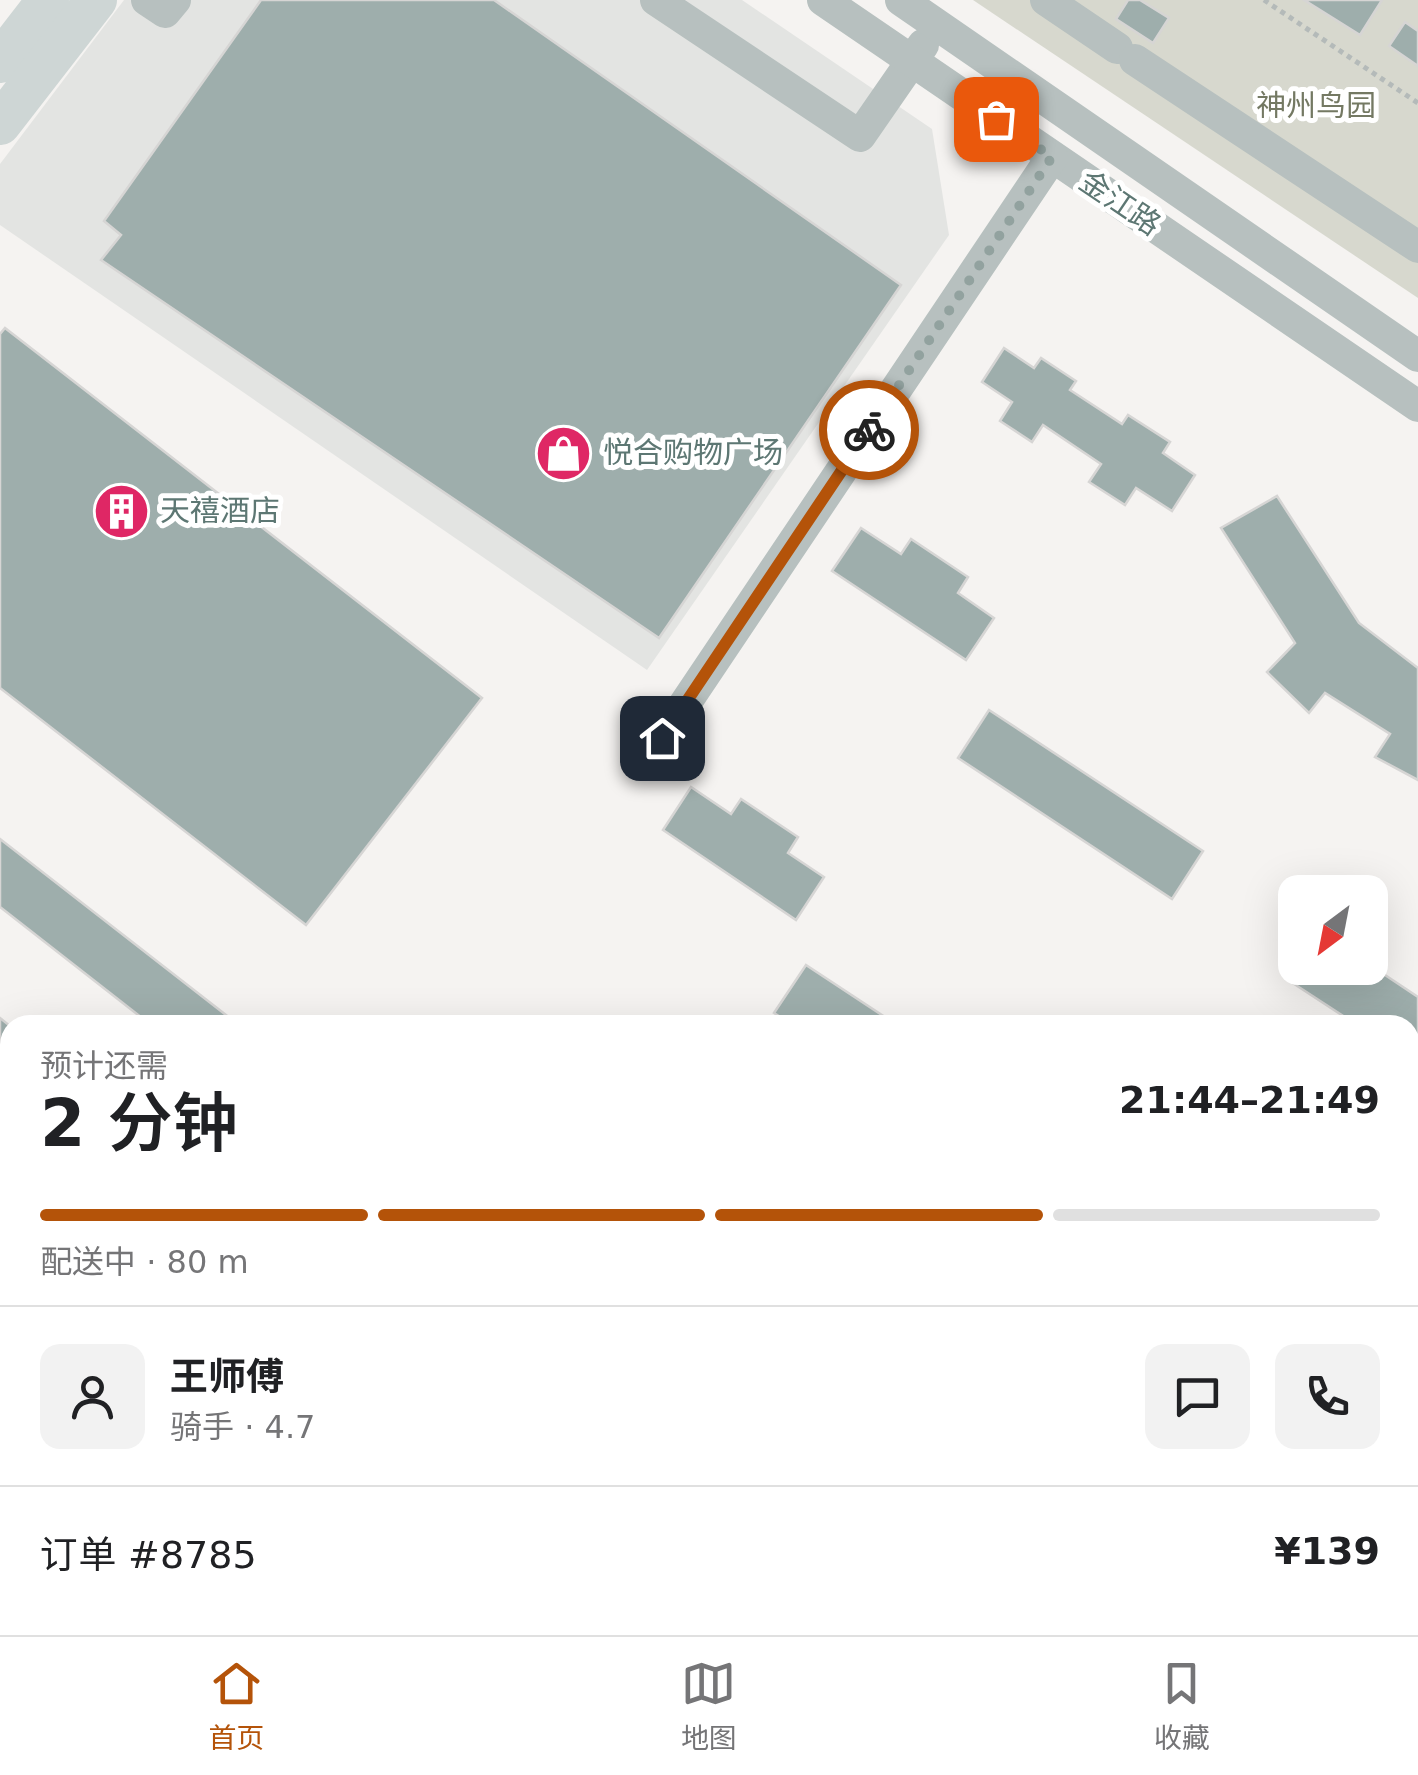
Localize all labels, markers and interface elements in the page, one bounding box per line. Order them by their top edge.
pin [954,77,1039,162]
park label: 神州鸟园 [1256,88,1376,123]
icon: bag [969,92,1024,147]
street label: 金江路 [1073,163,1167,242]
courier [819,380,919,480]
icon: bike [842,403,897,458]
shop icon: 悦合购物广场 [534,423,594,483]
place label: 悦合购物广场 [603,435,783,470]
building icon: 天禧酒店 [91,481,151,541]
place label: 天禧酒店 [160,493,280,528]
pin [620,696,705,781]
icon: home [635,711,690,766]
north arrow [1278,875,1388,985]
map controls [1278,875,1388,985]
text: 预计还需 [40,1047,168,1085]
text: 21:44–21:49 [1119,1078,1380,1122]
text: 2 分钟 [40,1086,238,1161]
text: 配送中 · 80 m [40,1243,249,1281]
button: person [40,1344,145,1449]
button: chat [1145,1344,1250,1449]
button: phone [1275,1344,1380,1449]
text: 王师傅 [170,1355,284,1399]
text: 骑手 · 4.7 [170,1408,315,1446]
text: ¥139 [1274,1529,1380,1573]
text: 订单 #8785 [40,1533,257,1577]
tab: 首页 [208,1656,264,1756]
tab: 地图 [681,1656,737,1756]
tab: 收藏 [1154,1656,1210,1756]

